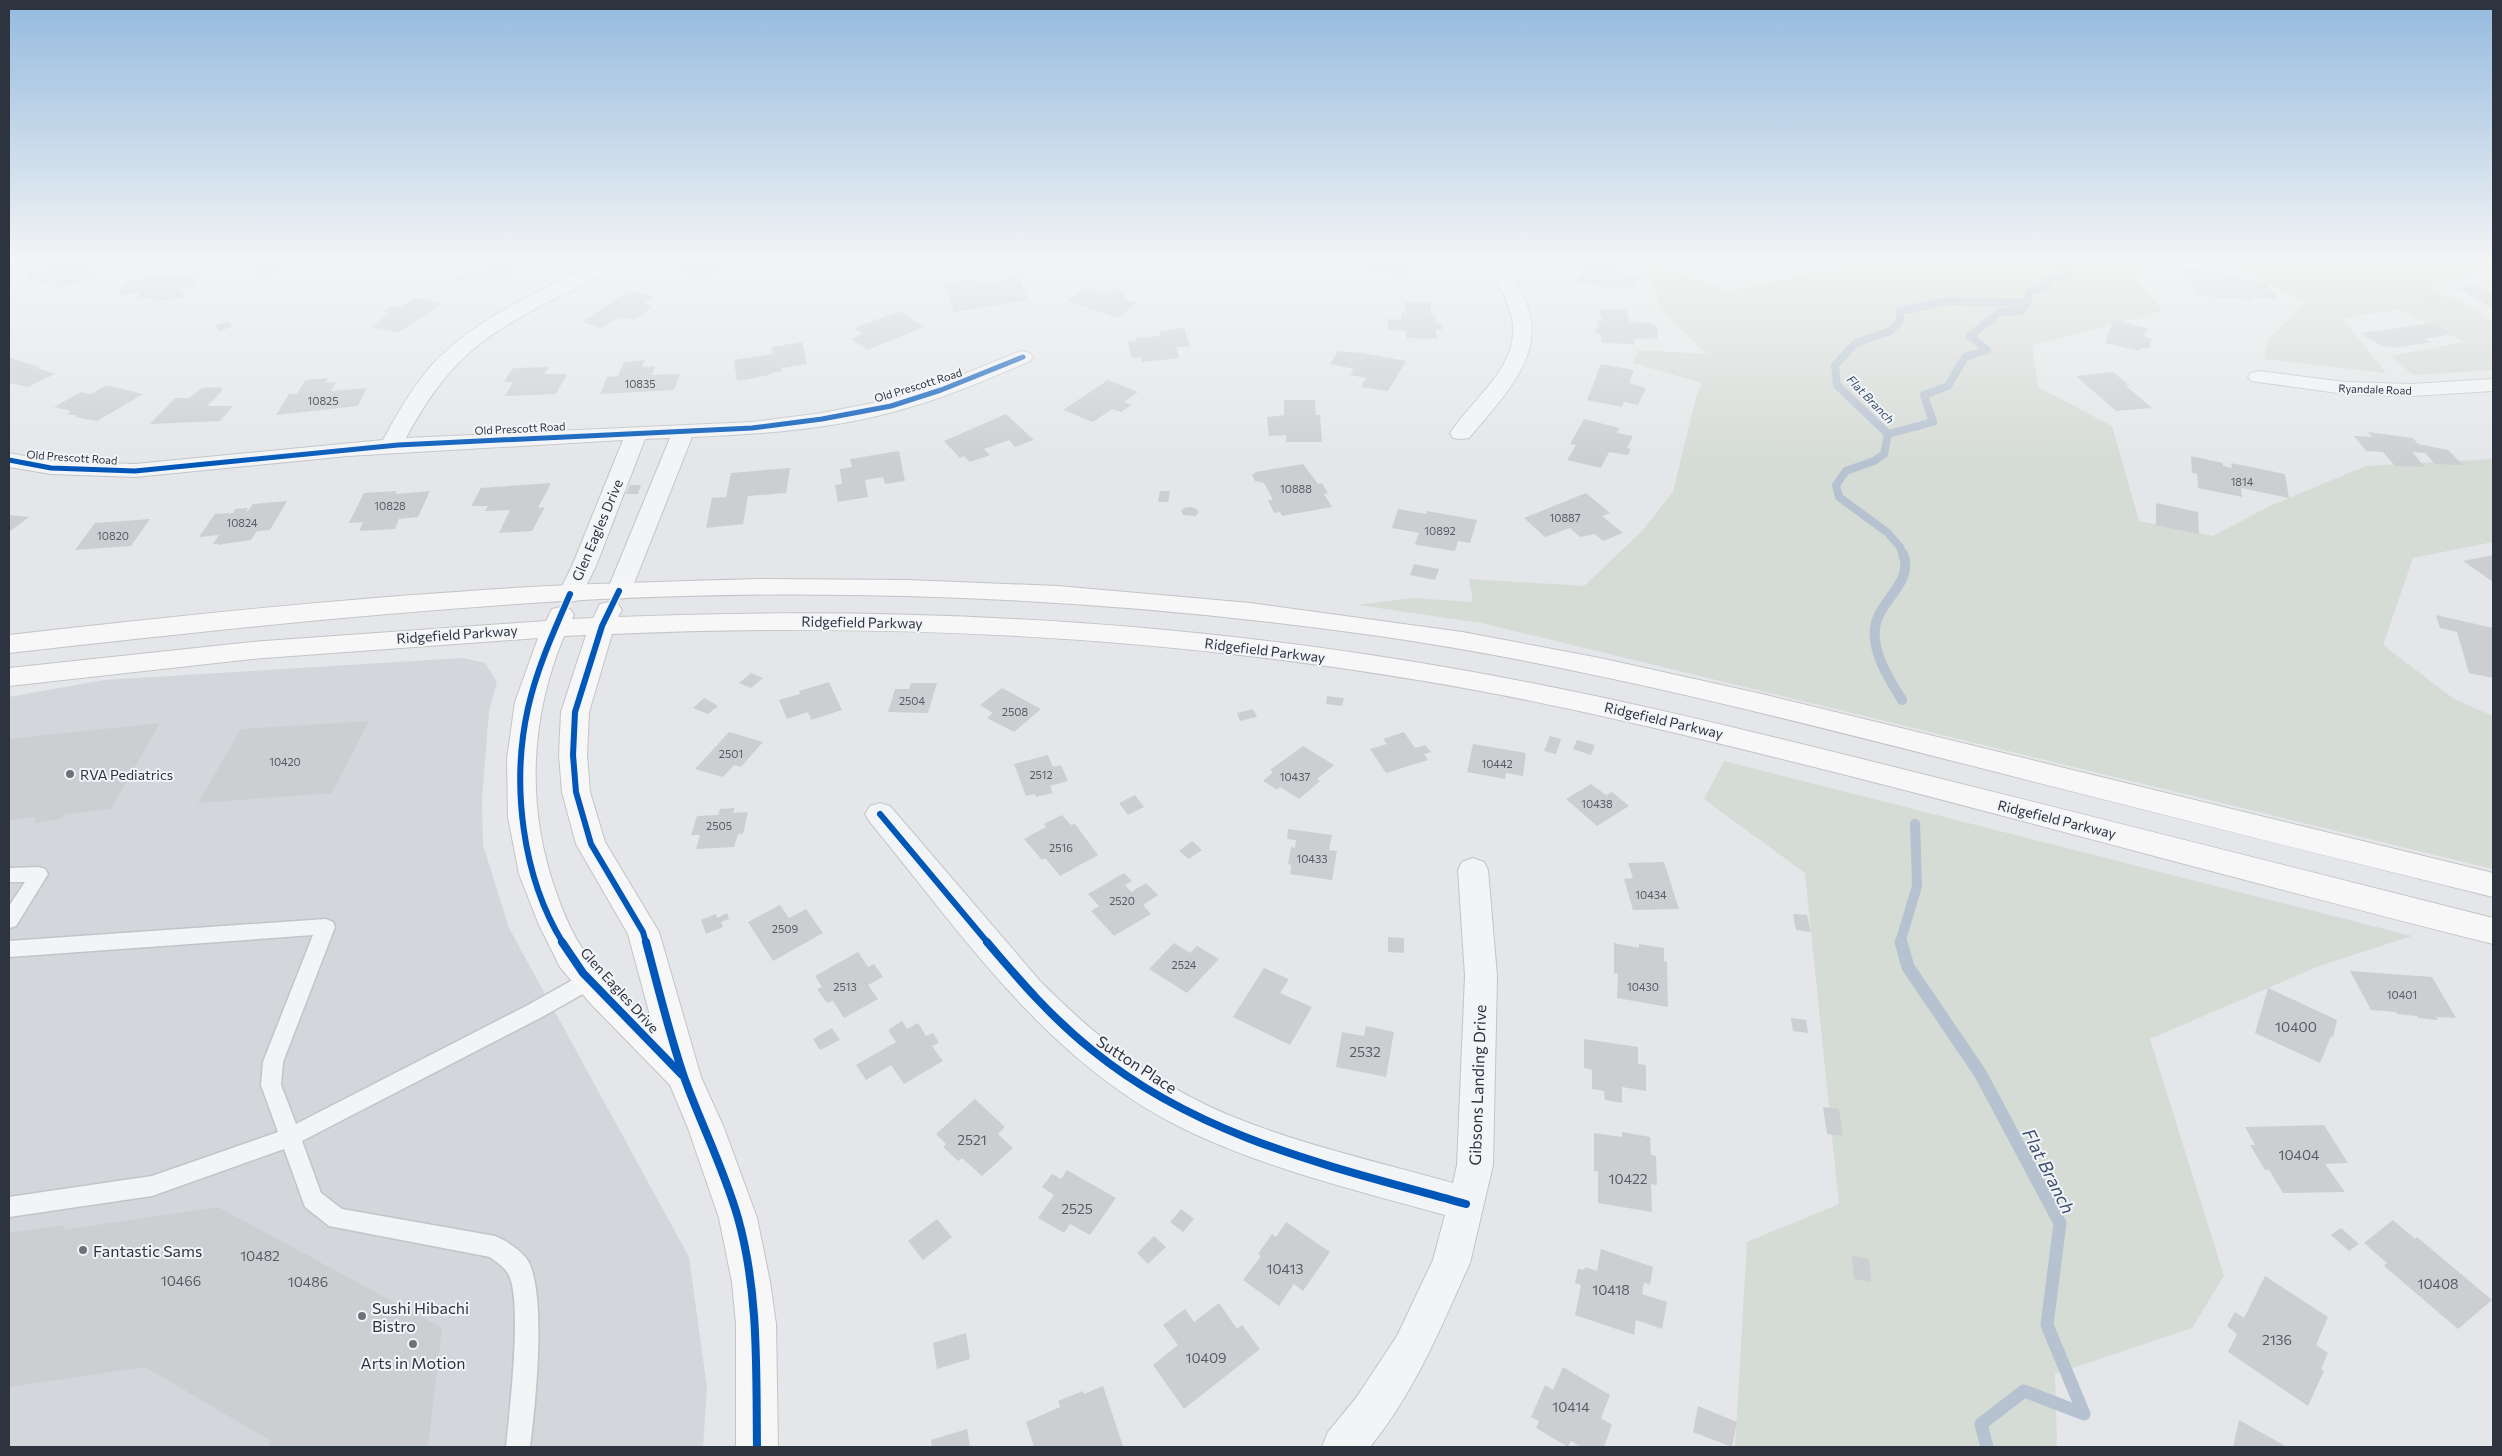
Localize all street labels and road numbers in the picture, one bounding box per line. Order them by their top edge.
street label: Old Prescott Road [873,365,963,405]
street label: Ryandale Road [2338,381,2412,397]
street label: Old Prescott Road [474,419,566,437]
street label: Old Prescott Road [26,447,118,467]
street label: Glen Eagles Drive [568,477,626,583]
street label: Ridgefield Parkway [801,612,923,632]
street label: Ridgefield Parkway [396,621,518,647]
street label: Ridgefield Parkway [1204,634,1326,666]
street label: Ridgefield Parkway [1603,698,1725,742]
street label: Ridgefield Parkway [1996,796,2118,842]
street label: Glen Eagles Drive [577,944,663,1036]
street label: Gibsons Landing Drive [1465,1004,1489,1166]
street label: Sutton Place [1093,1031,1181,1097]

